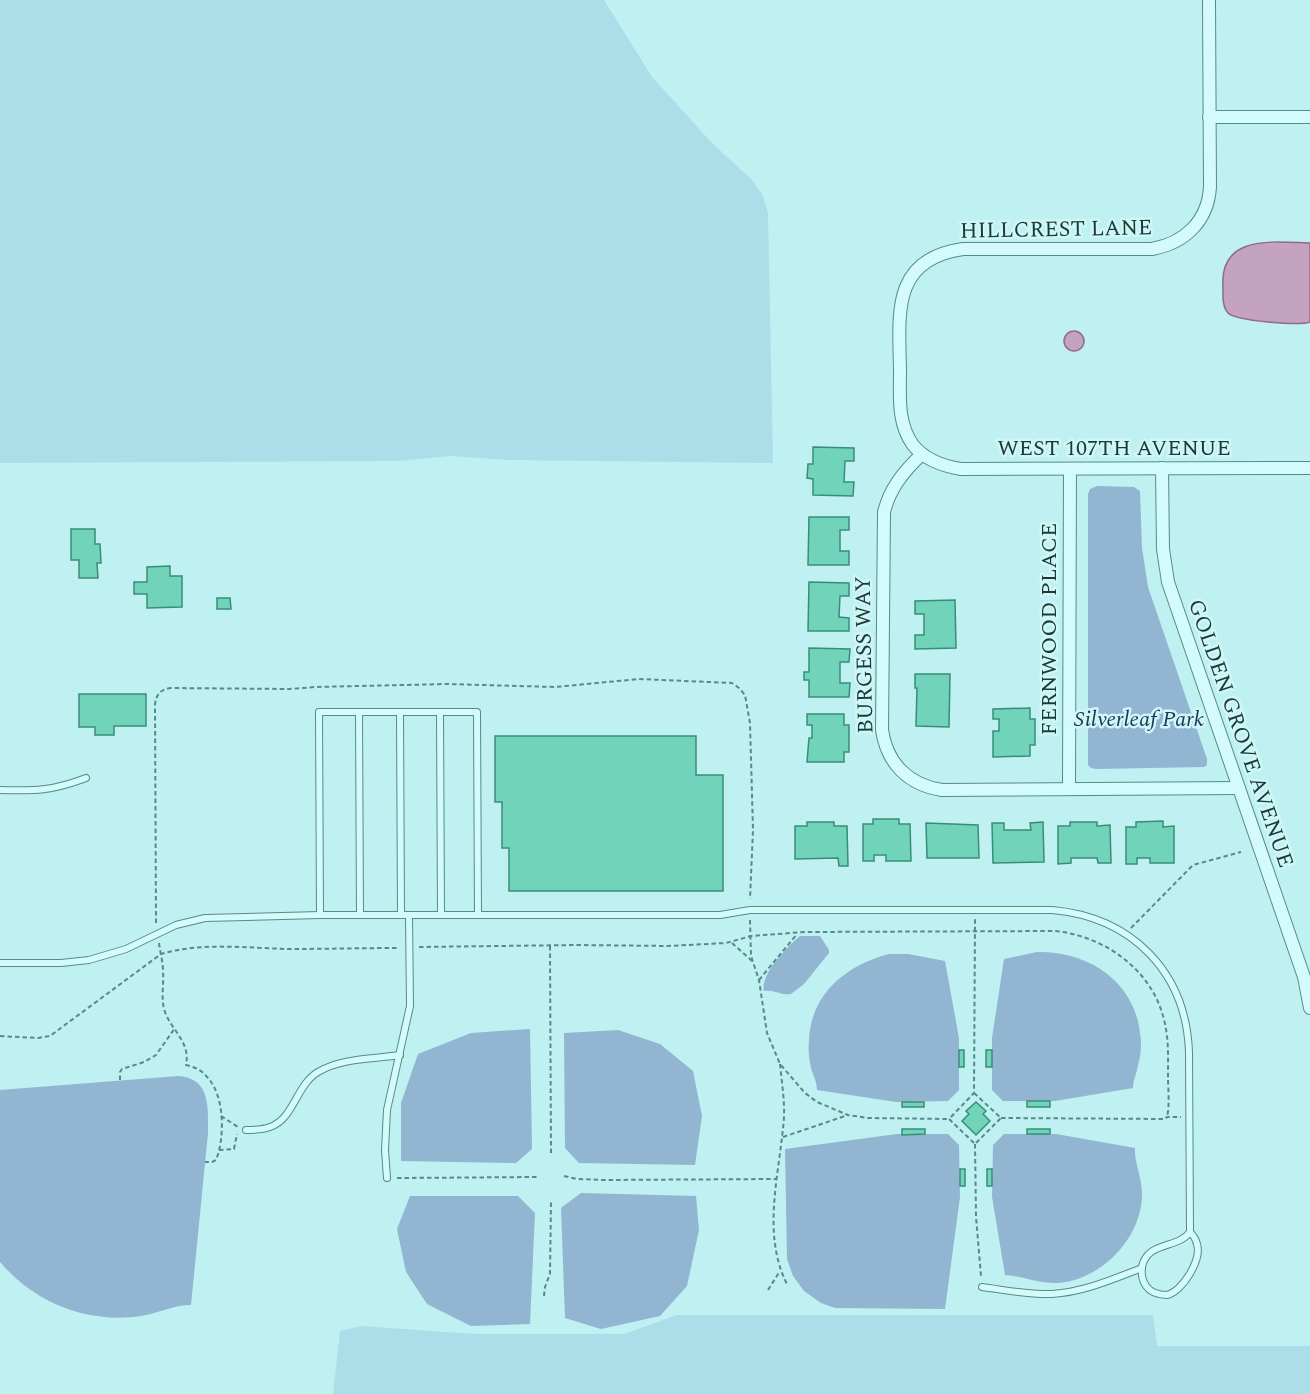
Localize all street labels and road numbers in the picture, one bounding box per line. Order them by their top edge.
street label: HILLCREST LANE [959,211,1153,248]
street label: WEST 107TH AVENUE [997,432,1231,465]
street label: FERNWOOD PLACE [1033,523,1066,735]
street label: BURGESS WAY [847,576,882,734]
street label: GOLDEN GROVE AVENUE [1179,595,1302,872]

